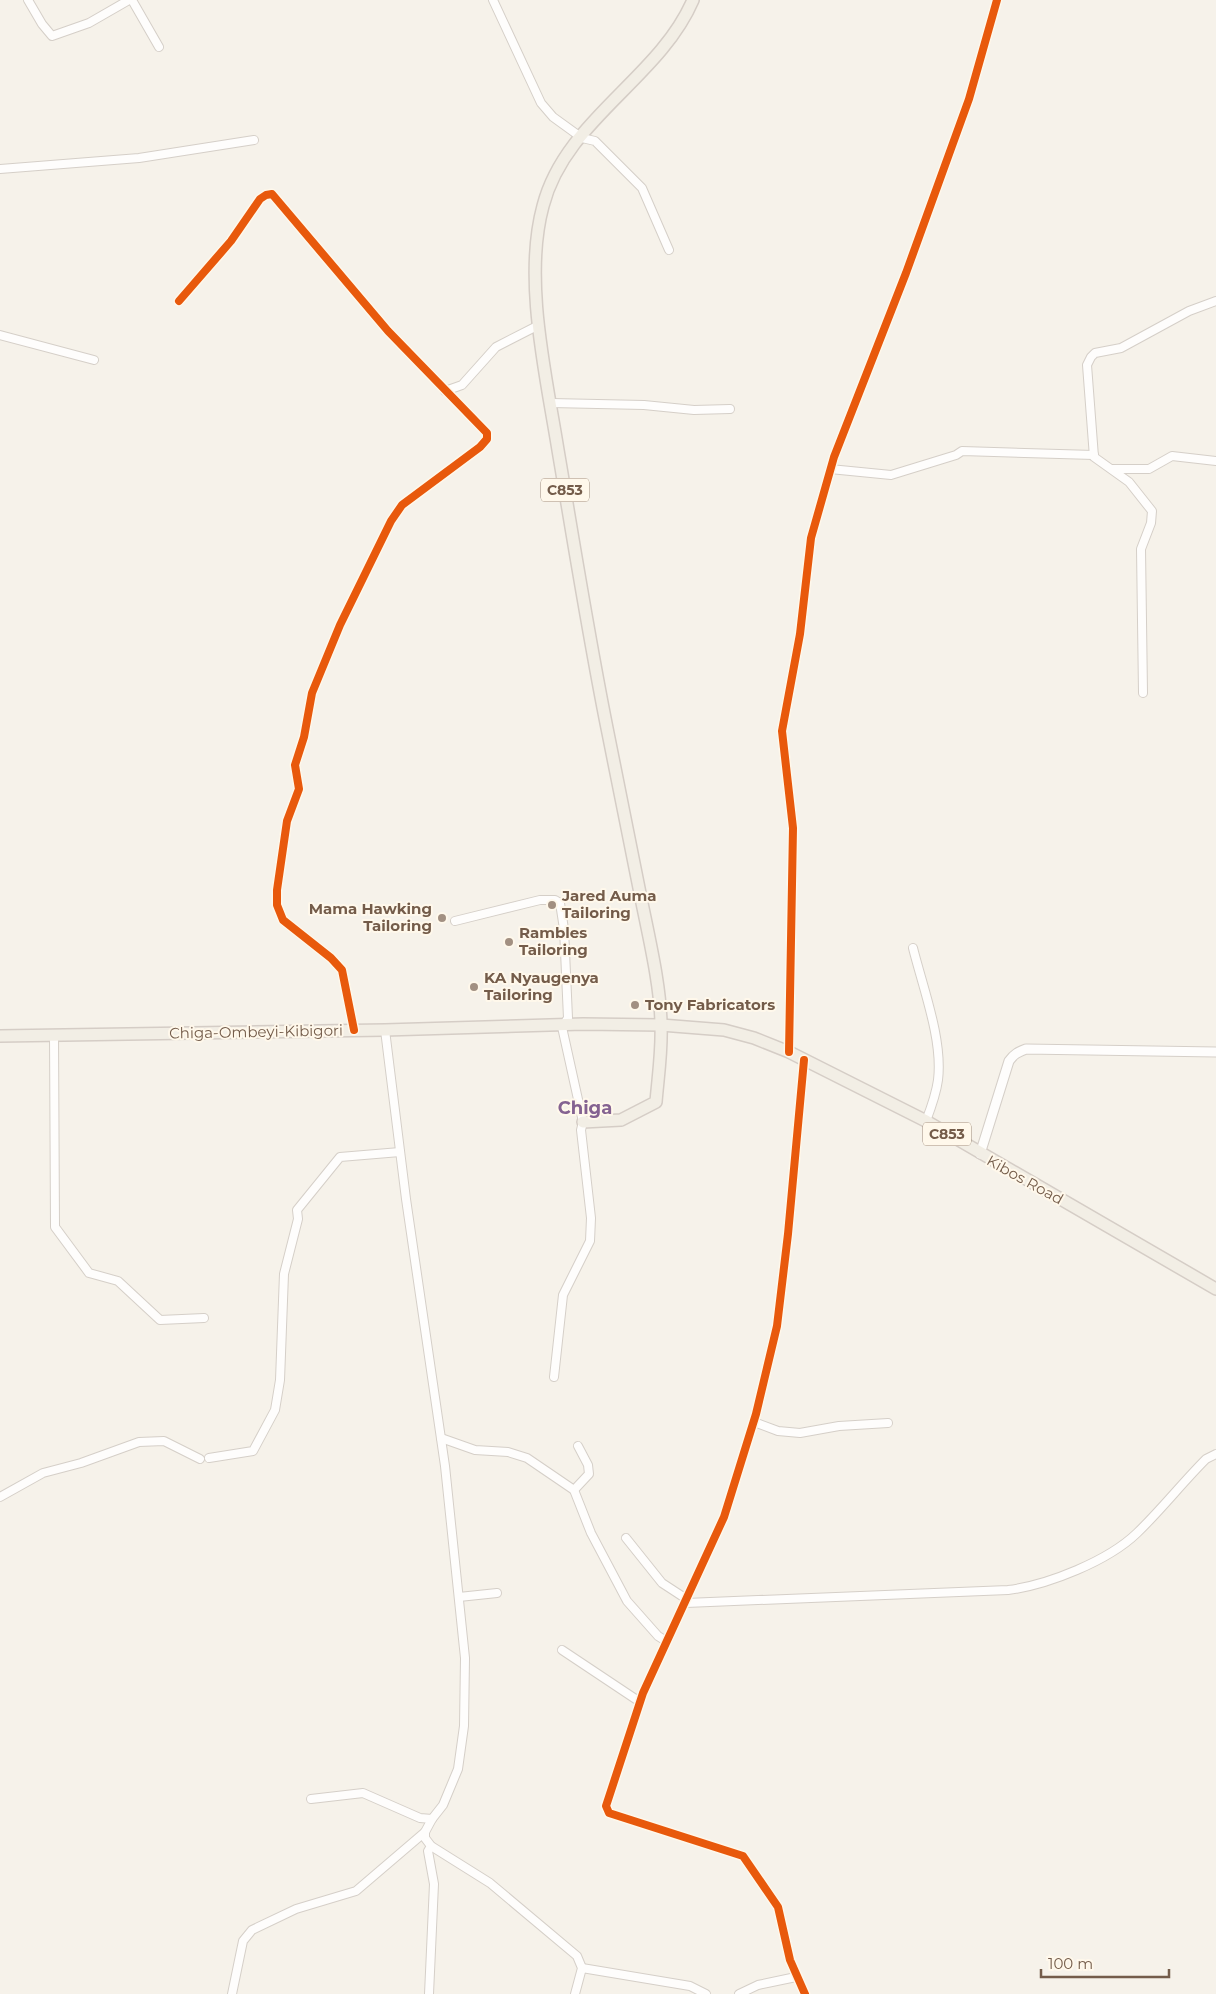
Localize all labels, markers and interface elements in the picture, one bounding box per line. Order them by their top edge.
road number: C853 [541,478,589,502]
place label: Jared Auma Tailoring [561,886,656,922]
place label: Mama Hawking Tailoring [309,899,432,935]
marker: Jared Auma Tailoring [546,899,558,911]
marker: Mama Hawking Tailoring [436,912,448,924]
place label: Rambles Tailoring [519,923,588,959]
marker: Rambles Tailoring [503,936,515,948]
place label: KA Nyaugenya Tailoring [484,968,599,1004]
marker: KA Nyaugenya Tailoring [468,981,480,993]
place label: Tony Fabricators [645,995,775,1014]
marker: Tony Fabricators [629,999,641,1011]
street label: Chiga-Ombeyi-Kibigori [169,1020,343,1043]
district label: Chiga [558,1097,612,1119]
road number: C853 [923,1122,971,1146]
street label: Kibos Road [984,1151,1067,1208]
scale bar [1041,1946,1168,1978]
text: 100 m [1048,1954,1093,1973]

